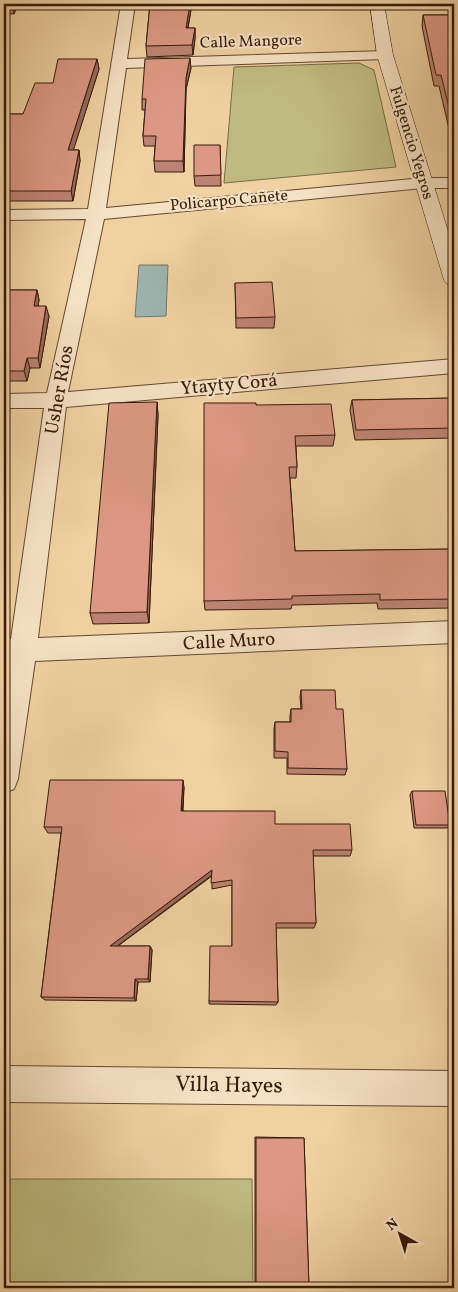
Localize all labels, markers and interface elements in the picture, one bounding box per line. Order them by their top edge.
street label: Calle Mangore [200,29,302,55]
street label: Fulgencio Yegros [383,84,439,202]
street label: Policarpo Cañete [169,185,289,217]
street label: Usher Ríos [39,343,81,437]
street label: Ytayty Corá [179,368,279,402]
street label: Calle Muro [182,627,276,657]
street label: Villa Hayes [175,1070,283,1102]
north arrow [376,1210,426,1260]
text: N [383,1214,403,1236]

